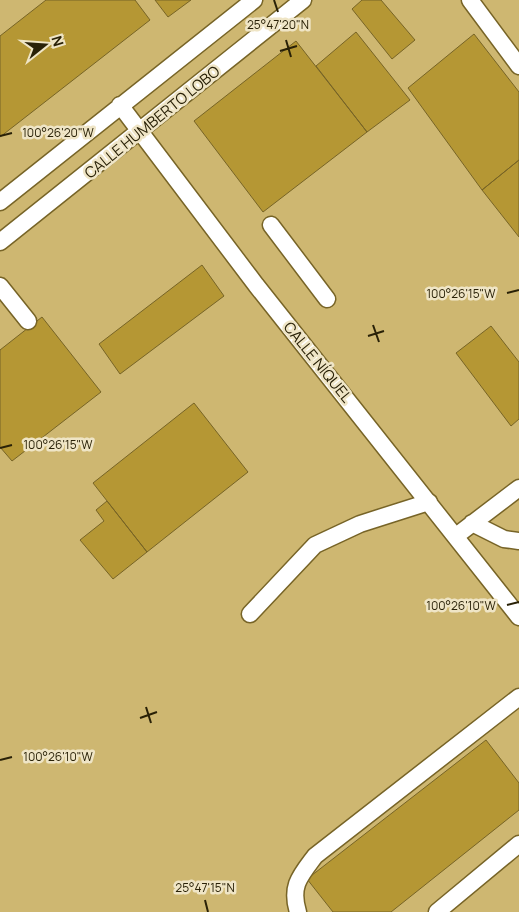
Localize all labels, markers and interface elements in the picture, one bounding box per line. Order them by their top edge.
text: 25°47'20"N [247,16,309,33]
north arrow [20,20,70,70]
text: N [47,33,68,49]
street label: CALLE HUMBERTO LOBO [80,61,224,183]
text: 100°26'20"W [22,124,95,141]
text: 100°26'15"W [426,285,496,302]
street label: CALLE NÍQUEL [279,317,357,407]
text: 100°26'15"W [23,436,93,453]
text: 100°26'10"W [426,597,497,614]
text: 100°26'10"W [23,748,94,765]
text: 25°47'15"N [175,879,235,896]

